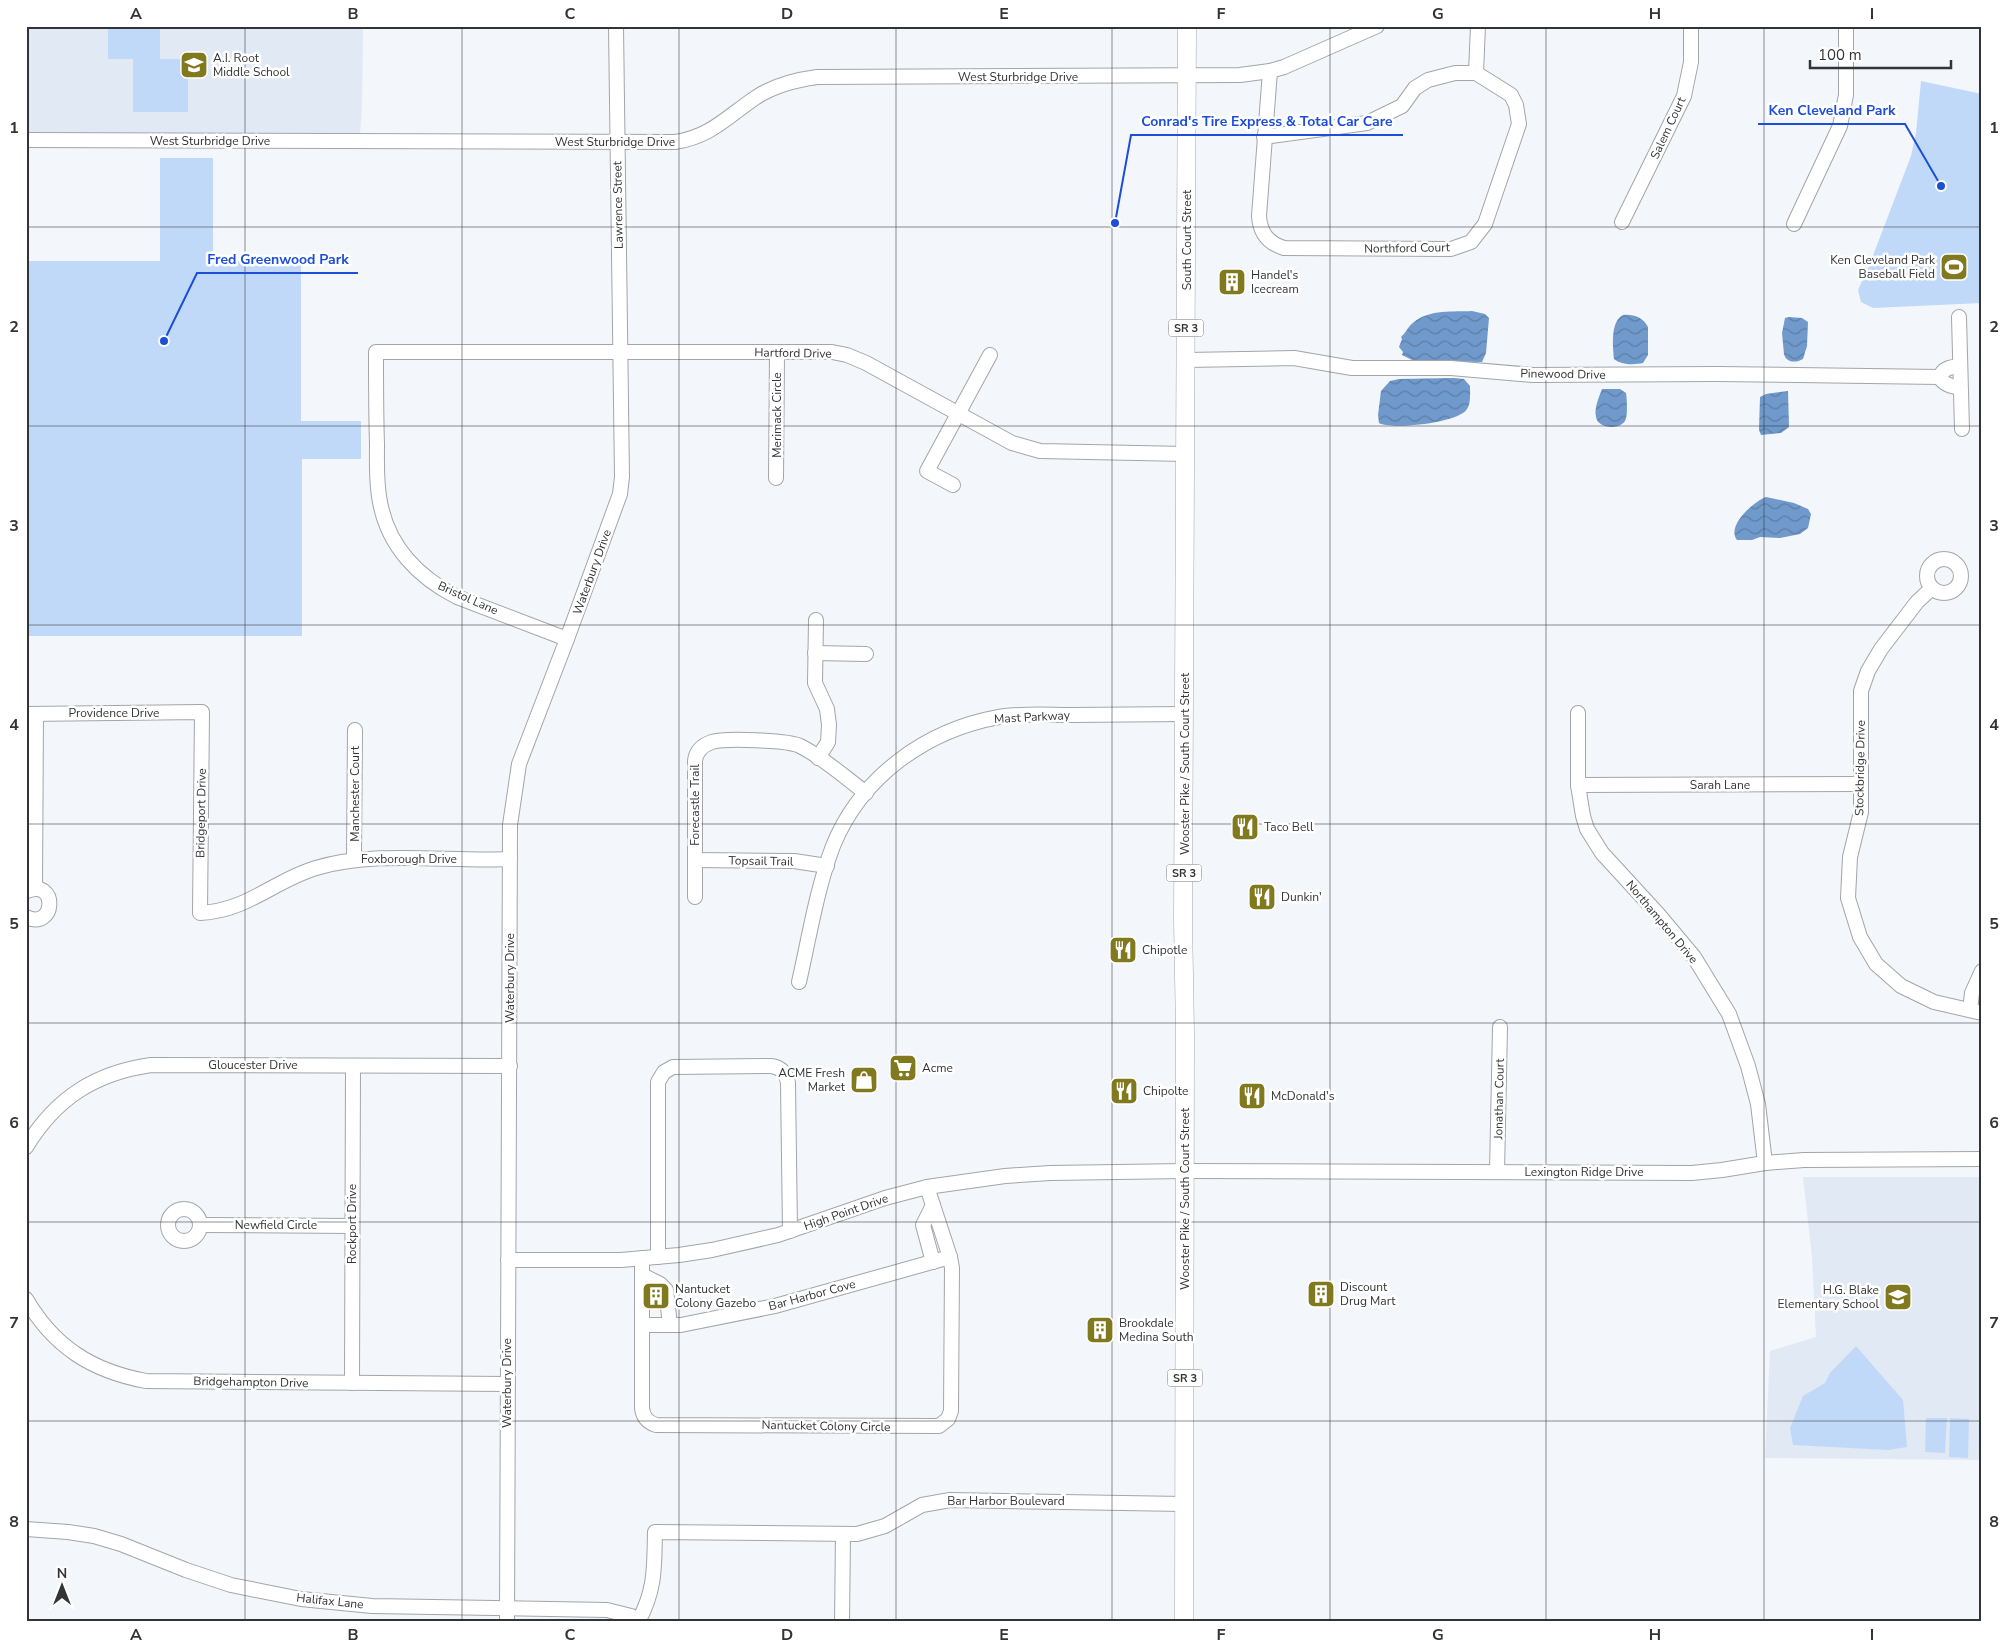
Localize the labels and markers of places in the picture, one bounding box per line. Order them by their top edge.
school or university icon: A.I. Root Middle School [179,50,209,80]
place label: A.I. Root Middle School [213,50,290,80]
callout: Ken Cleveland Park [1758,95,1905,124]
callout: Conrad's Tire Express & Total Car Care [1131,106,1403,135]
callout: Fred Greenwood Park [197,244,358,273]
place label: Ken Cleveland Park Baseball Field [1830,252,1936,282]
sports icon: Ken Cleveland Park Baseball Field [1939,252,1969,282]
building icon: Handel's Icecream [1217,267,1247,297]
place label: Handel's Icecream [1251,267,1299,297]
restaurant icon: Taco Bell [1230,812,1260,842]
place label: Taco Bell [1264,819,1314,835]
restaurant icon: Dunkin' [1247,882,1277,912]
place label: Dunkin' [1281,889,1322,905]
restaurant icon: Chipotle [1108,935,1138,965]
place label: Chipotle [1142,942,1187,958]
supermarket icon: Acme [888,1053,918,1083]
place label: Acme [922,1060,953,1076]
place label: ACME Fresh Market [778,1065,846,1095]
shop icon: ACME Fresh Market [849,1065,879,1095]
restaurant icon: Chipolte [1109,1076,1139,1106]
restaurant icon: McDonald's [1237,1081,1267,1111]
place label: Chipolte [1143,1083,1188,1099]
place label: McDonald's [1271,1088,1335,1104]
building icon: Discount Drug Mart [1306,1279,1336,1309]
place label: Discount Drug Mart [1340,1279,1396,1309]
building icon: Nantucket Colony Gazebo [641,1281,671,1311]
place label: Nantucket Colony Gazebo [675,1281,756,1311]
place label: H.G. Blake Elementary School [1778,1282,1879,1312]
school or university icon: H.G. Blake Elementary School [1883,1282,1913,1312]
building icon: Brookdale Medina South [1085,1315,1115,1345]
place label: Brookdale Medina South [1119,1315,1194,1345]

